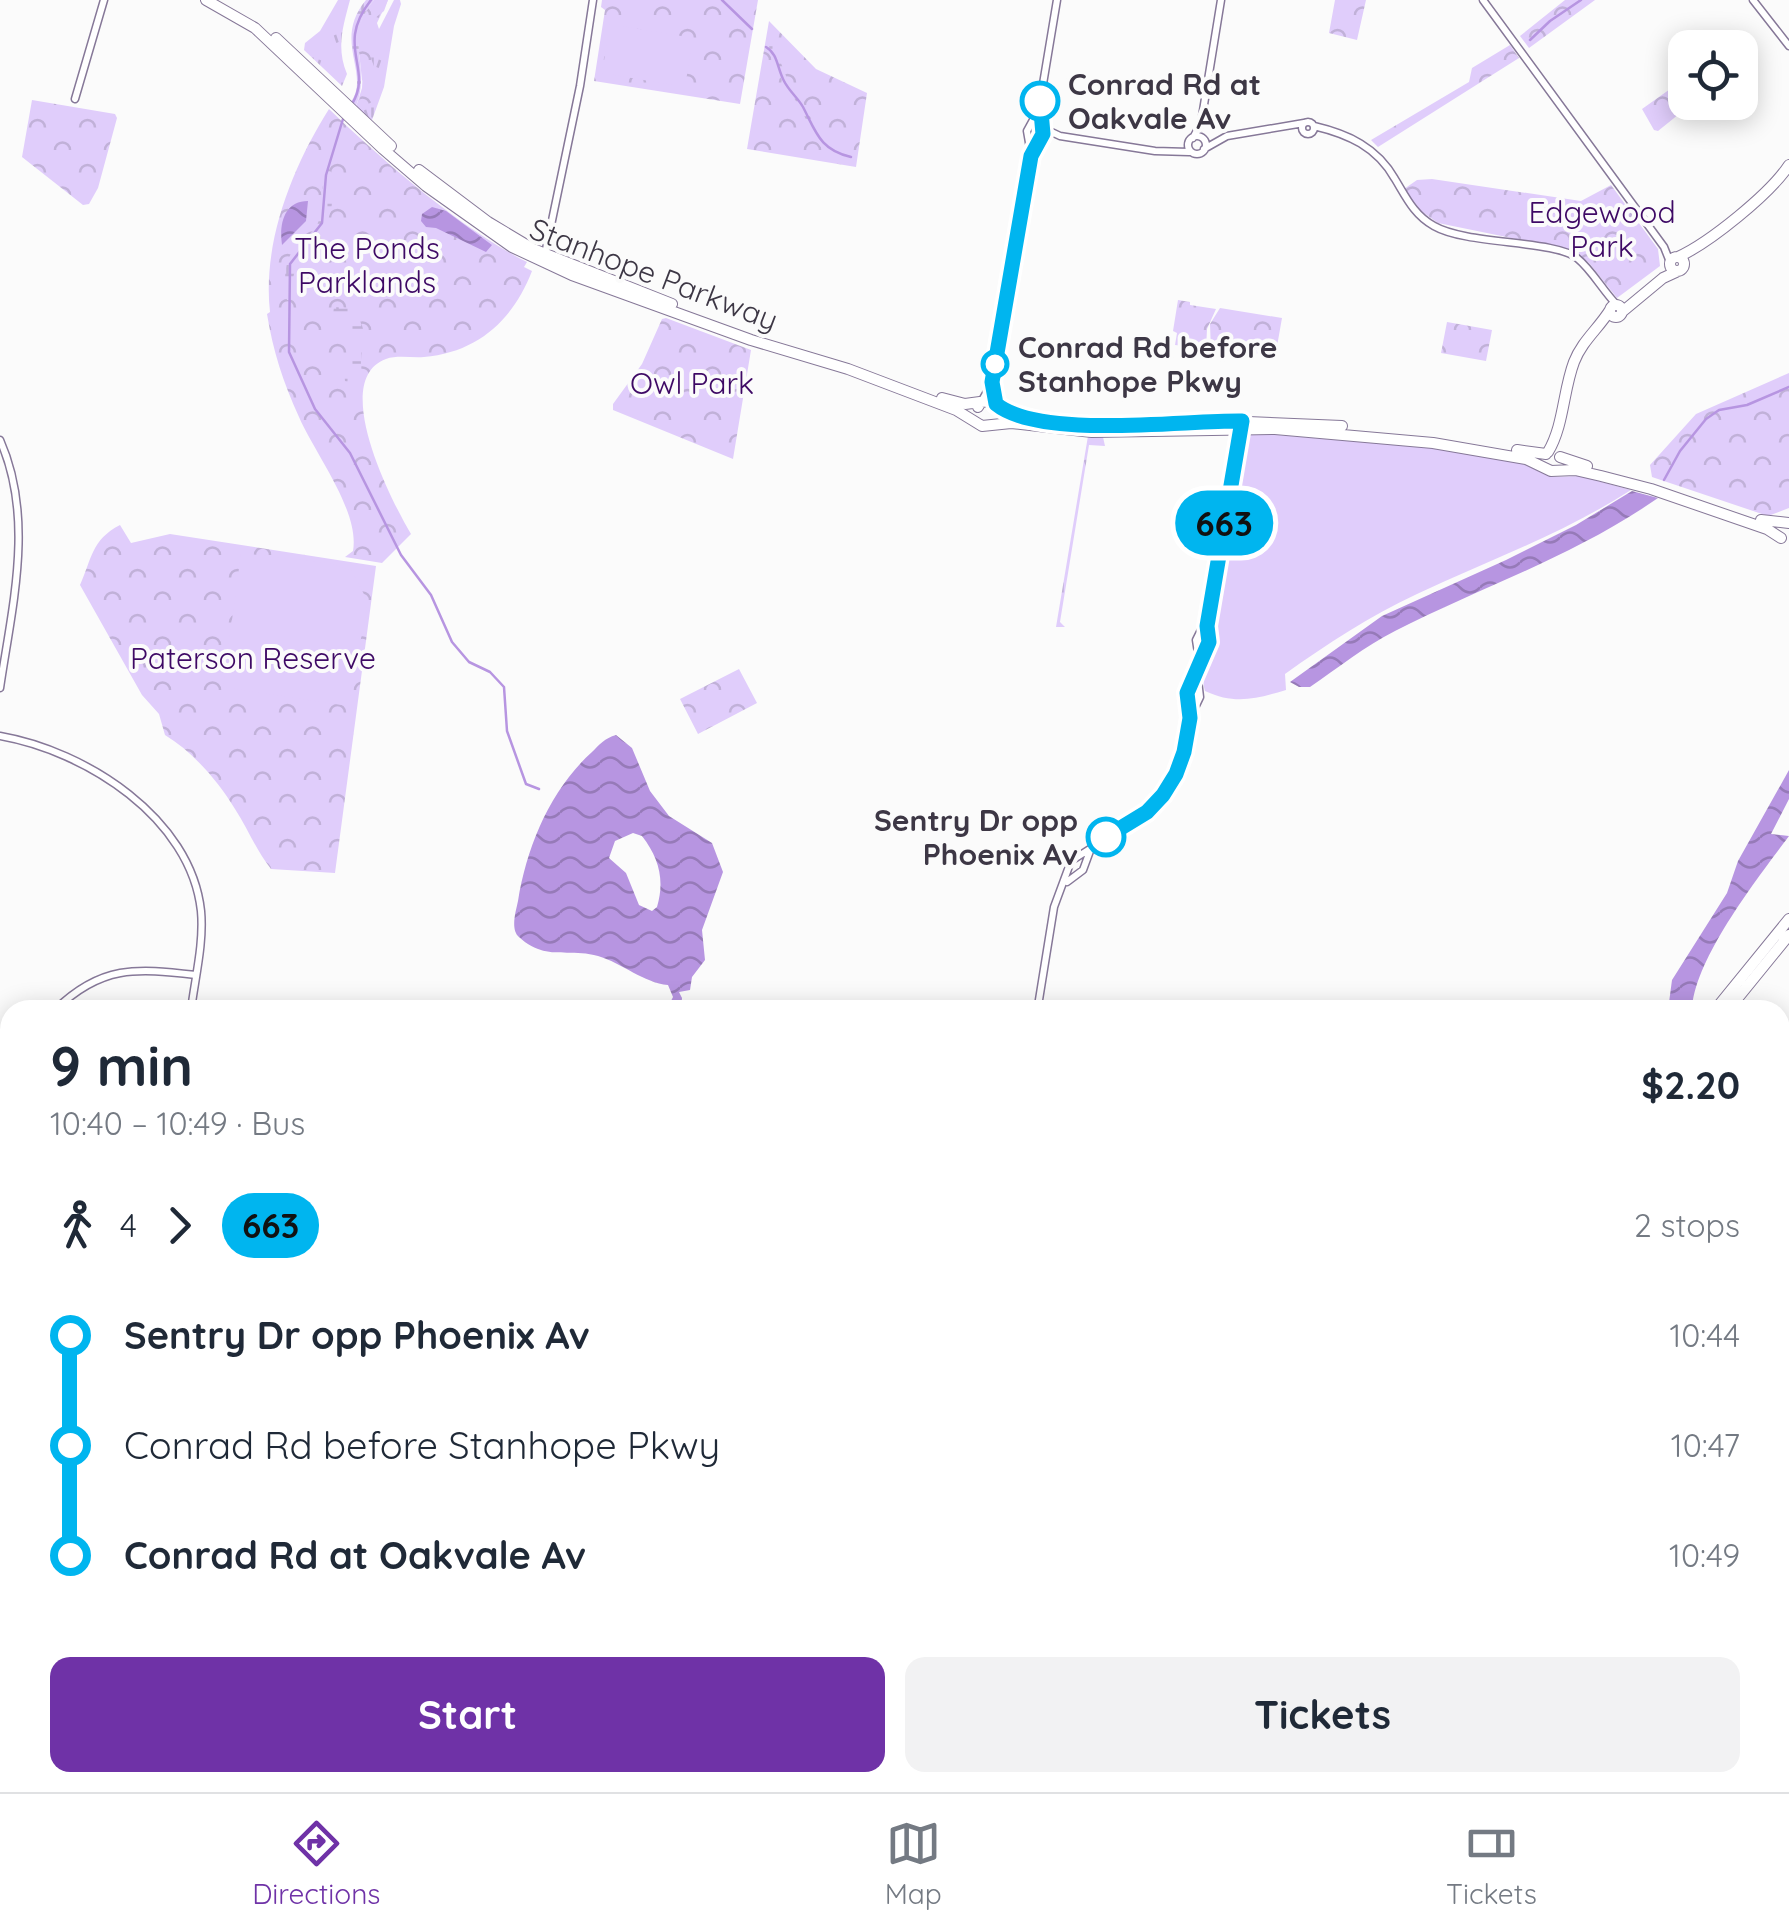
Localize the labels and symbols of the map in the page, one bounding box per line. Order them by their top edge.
place label: Conrad Rd at Oakvale Av [1068,65,1261,137]
marker: Conrad Rd at Oakvale Av [1021,82,1059,120]
park label: Edgewood Park [1528,193,1676,265]
street label: Stanhope Parkway [525,209,783,339]
park label: The Ponds Parklands [294,229,440,301]
place label: Conrad Rd before Stanhope Pkwy [1018,328,1277,400]
marker: Conrad Rd before Stanhope Pkwy [982,351,1008,377]
park label: Owl Park [630,364,754,402]
line badge: 663 [1166,490,1282,556]
park label: Paterson Reserve [130,639,376,677]
place label: Sentry Dr opp Phoenix Av [874,801,1078,873]
marker: Sentry Dr opp Phoenix Av [1087,818,1125,856]

